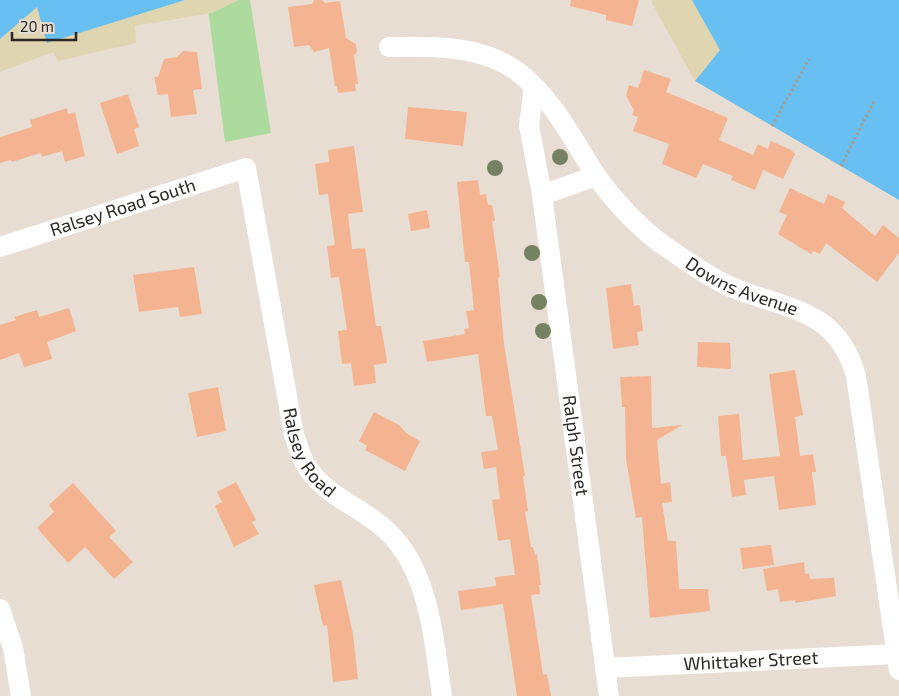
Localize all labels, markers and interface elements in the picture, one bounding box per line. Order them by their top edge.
scale bar [12,10,76,42]
text: 20 m [20,17,54,35]
street label: Ralsey Road South [47,173,198,240]
street label: Downs Avenue [682,252,801,319]
street label: Ralph Street [559,394,594,497]
street label: Ralsey Road [279,406,341,502]
street label: Whittaker Street [683,646,819,674]

